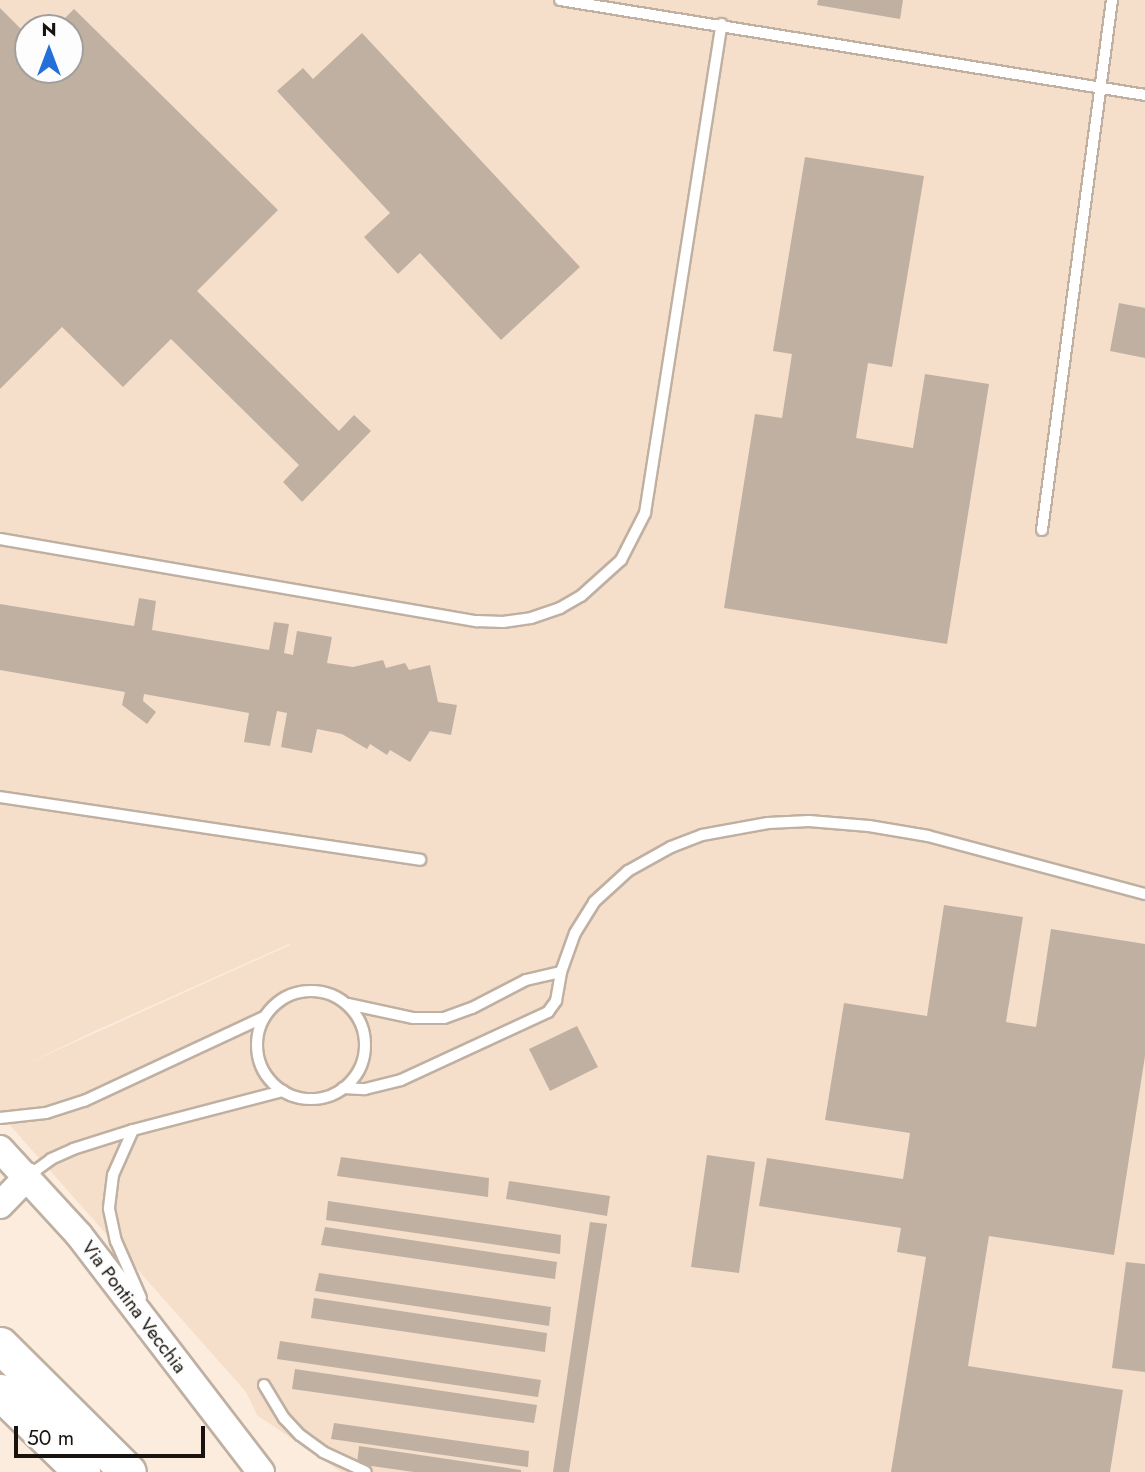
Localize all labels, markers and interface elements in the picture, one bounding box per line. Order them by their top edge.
north arrow [14,14,84,84]
text: N [41,16,57,43]
street label: Via Pontina Vecchia [77,1236,191,1378]
scale bar [18,1412,208,1456]
text: 50 m [27,1423,74,1453]

